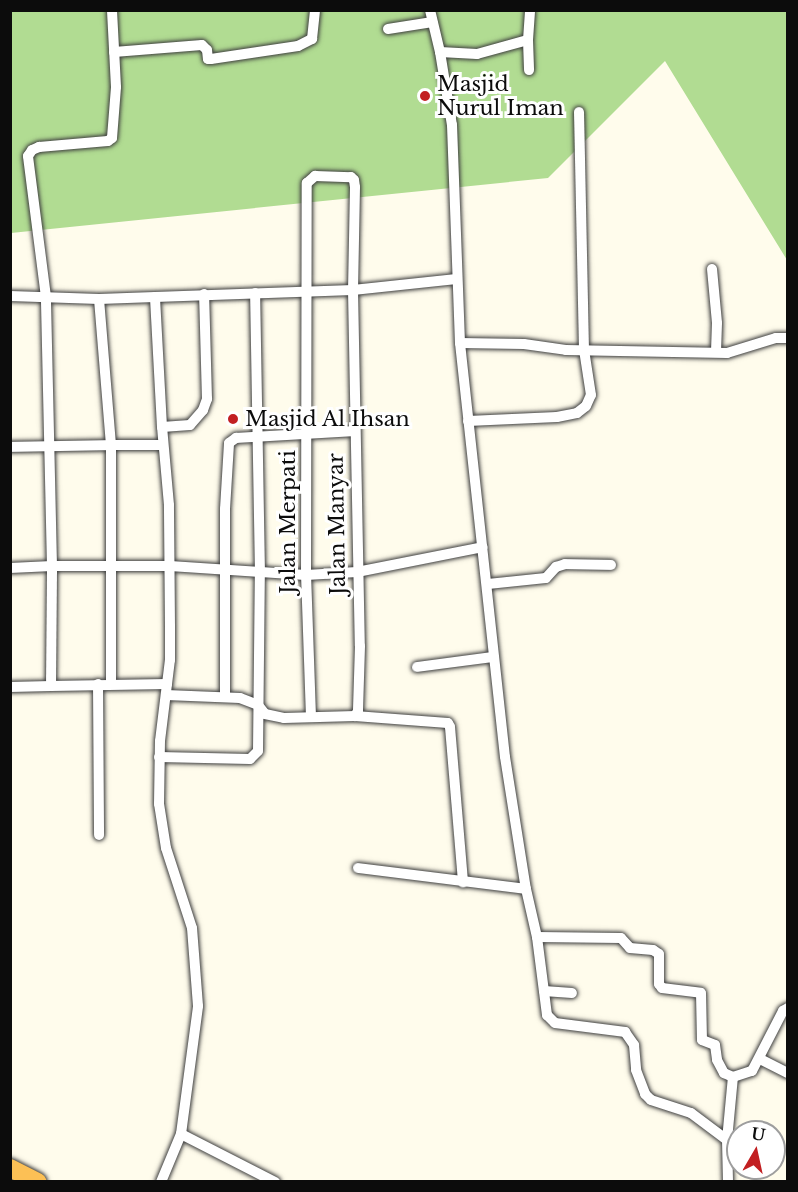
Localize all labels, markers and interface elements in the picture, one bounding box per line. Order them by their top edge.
place label: Masjid Nurul Iman [437,71,564,121]
marker: Masjid Nurul Iman [418,89,432,103]
place label: Masjid Al Ihsan [245,406,411,432]
marker: Masjid Al Ihsan [226,412,240,426]
street label: Jalan Merpati [275,450,301,594]
street label: Jalan Manyar [323,453,351,595]
north arrow [726,1120,786,1180]
text: U [750,1123,767,1145]

